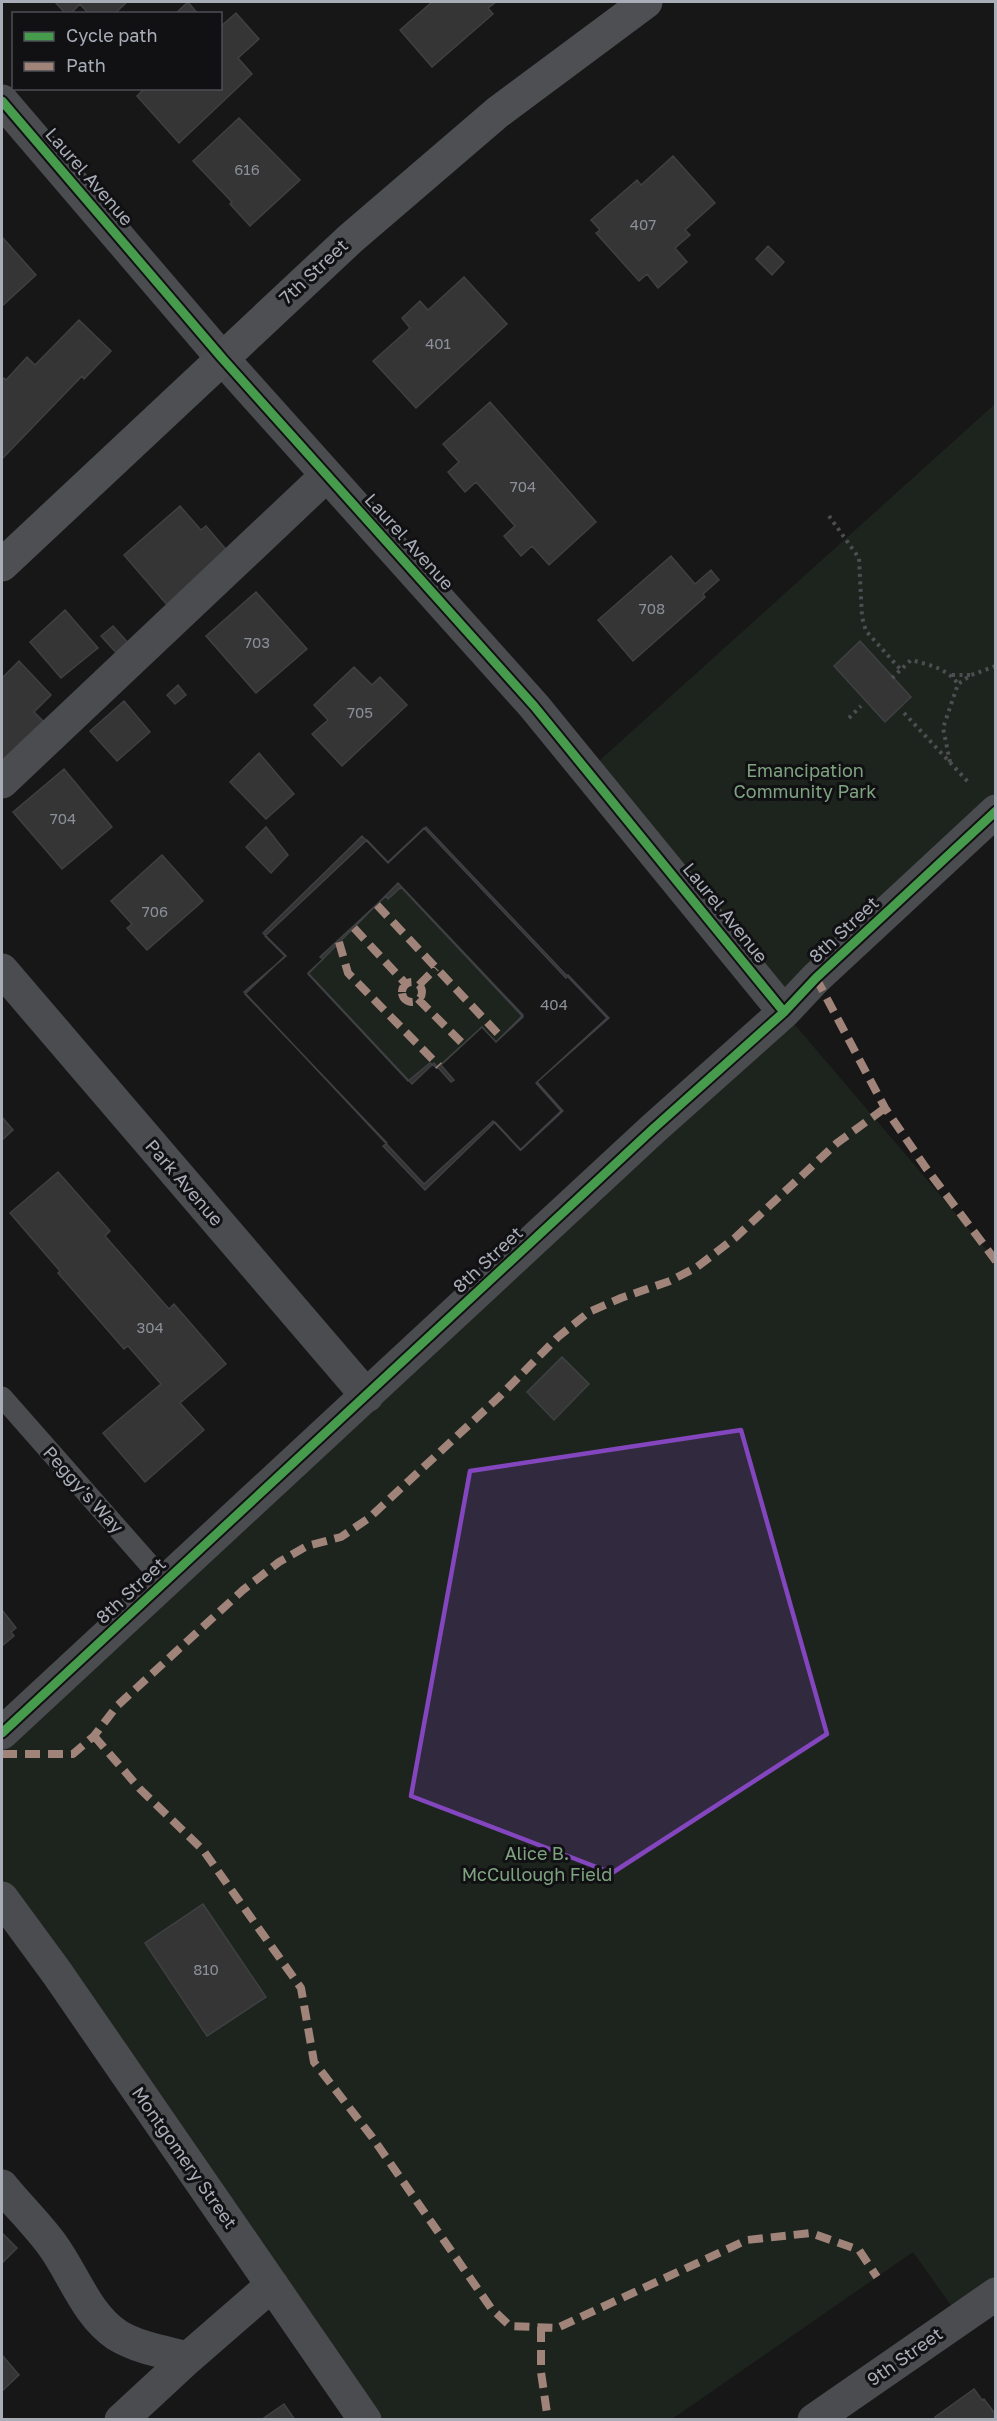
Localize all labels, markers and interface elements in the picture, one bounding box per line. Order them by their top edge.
legend [12,12,222,90]
text: Cycle path [66,24,158,46]
text: Path [66,54,106,76]
street label: Laurel Avenue [41,123,138,230]
house number: 616 [234,160,260,178]
house number: 407 [630,215,656,233]
street label: 7th Street [275,234,352,309]
house number: 401 [425,334,451,352]
house number: 704 [510,477,536,495]
street label: Laurel Avenue [361,488,459,594]
house number: 708 [639,599,665,617]
house number: 703 [244,633,270,651]
house number: 705 [347,703,373,721]
park label: Emancipation Community Park [734,759,876,802]
house number: 704 [50,809,76,827]
street label: Laurel Avenue [679,858,773,967]
street label: 8th Street [804,892,883,967]
house number: 706 [142,902,168,920]
house number: 404 [540,995,568,1013]
street label: Park Avenue [141,1135,228,1230]
street label: 8th Street [448,1222,527,1297]
house number: 304 [136,1318,164,1336]
street label: Peggy's Way [39,1441,129,1537]
street label: 8th Street [91,1553,170,1628]
park label: Alice B. McCullough Field [462,1842,612,1885]
house number: 810 [193,1960,219,1978]
street label: Montgomery Street [128,2082,242,2233]
street label: 9th Street [863,2322,946,2390]

